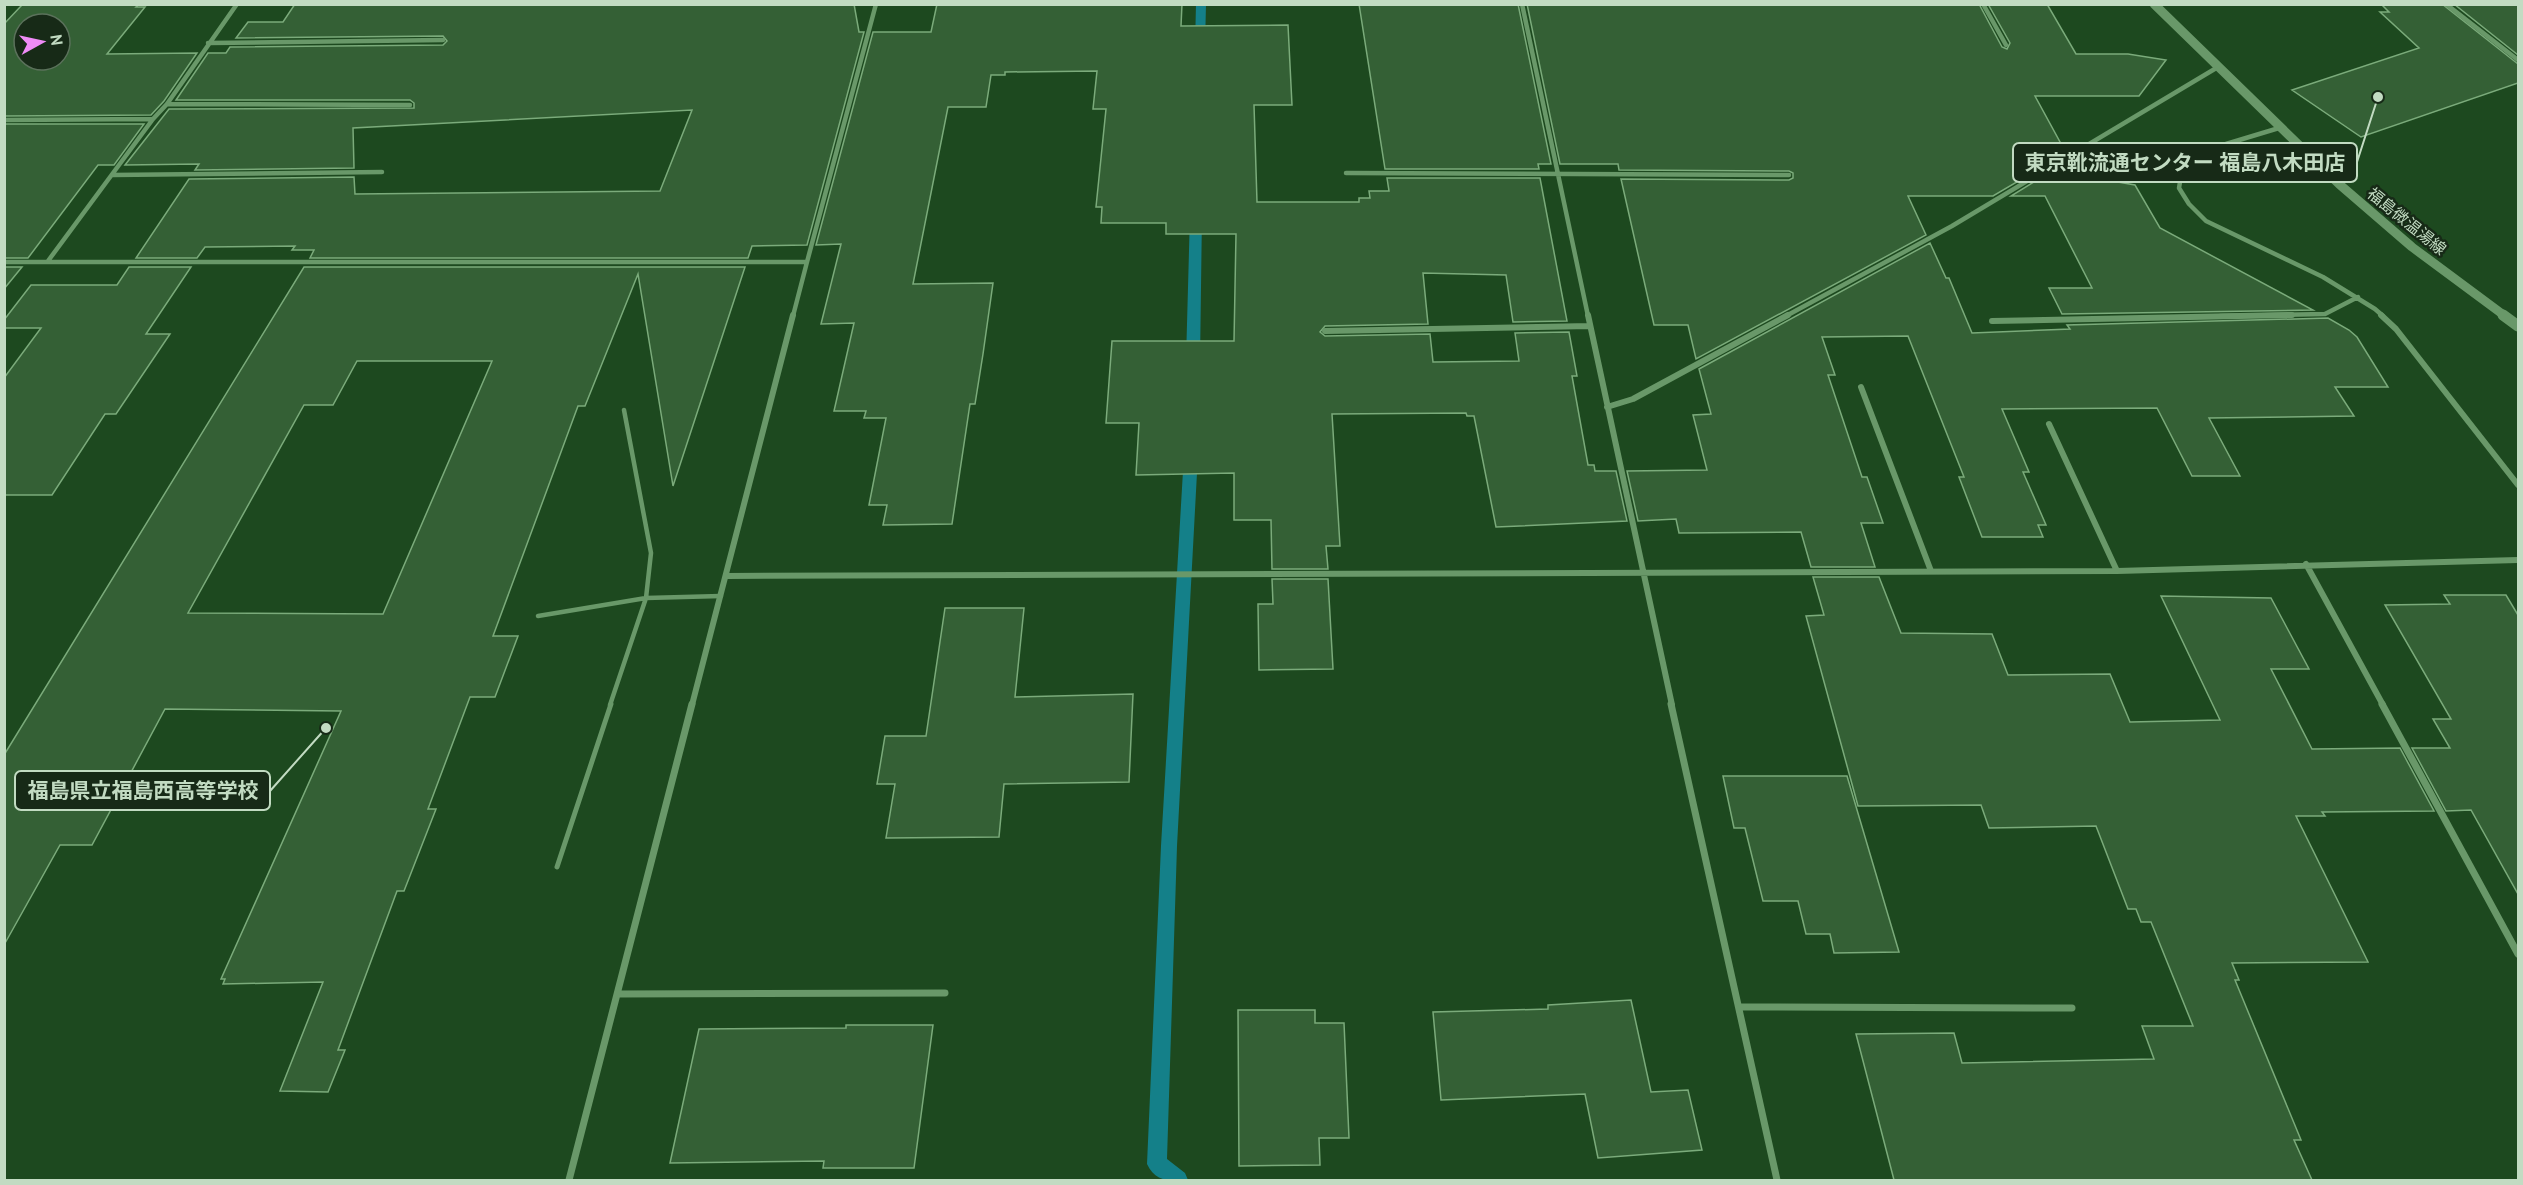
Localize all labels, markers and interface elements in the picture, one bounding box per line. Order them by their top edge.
north arrow [12,12,72,72]
text: N [46,33,67,47]
callout: 東京靴流通センター 福島八木田店 [2013,143,2357,182]
text: 東京靴流通センター 福島八木田店 [2025,149,2345,176]
street label: 福島微温湯線 [2363,183,2451,259]
callout: 福島県立福島西高等学校 [15,771,270,810]
text: 福島県立福島西高等学校 [28,777,259,804]

